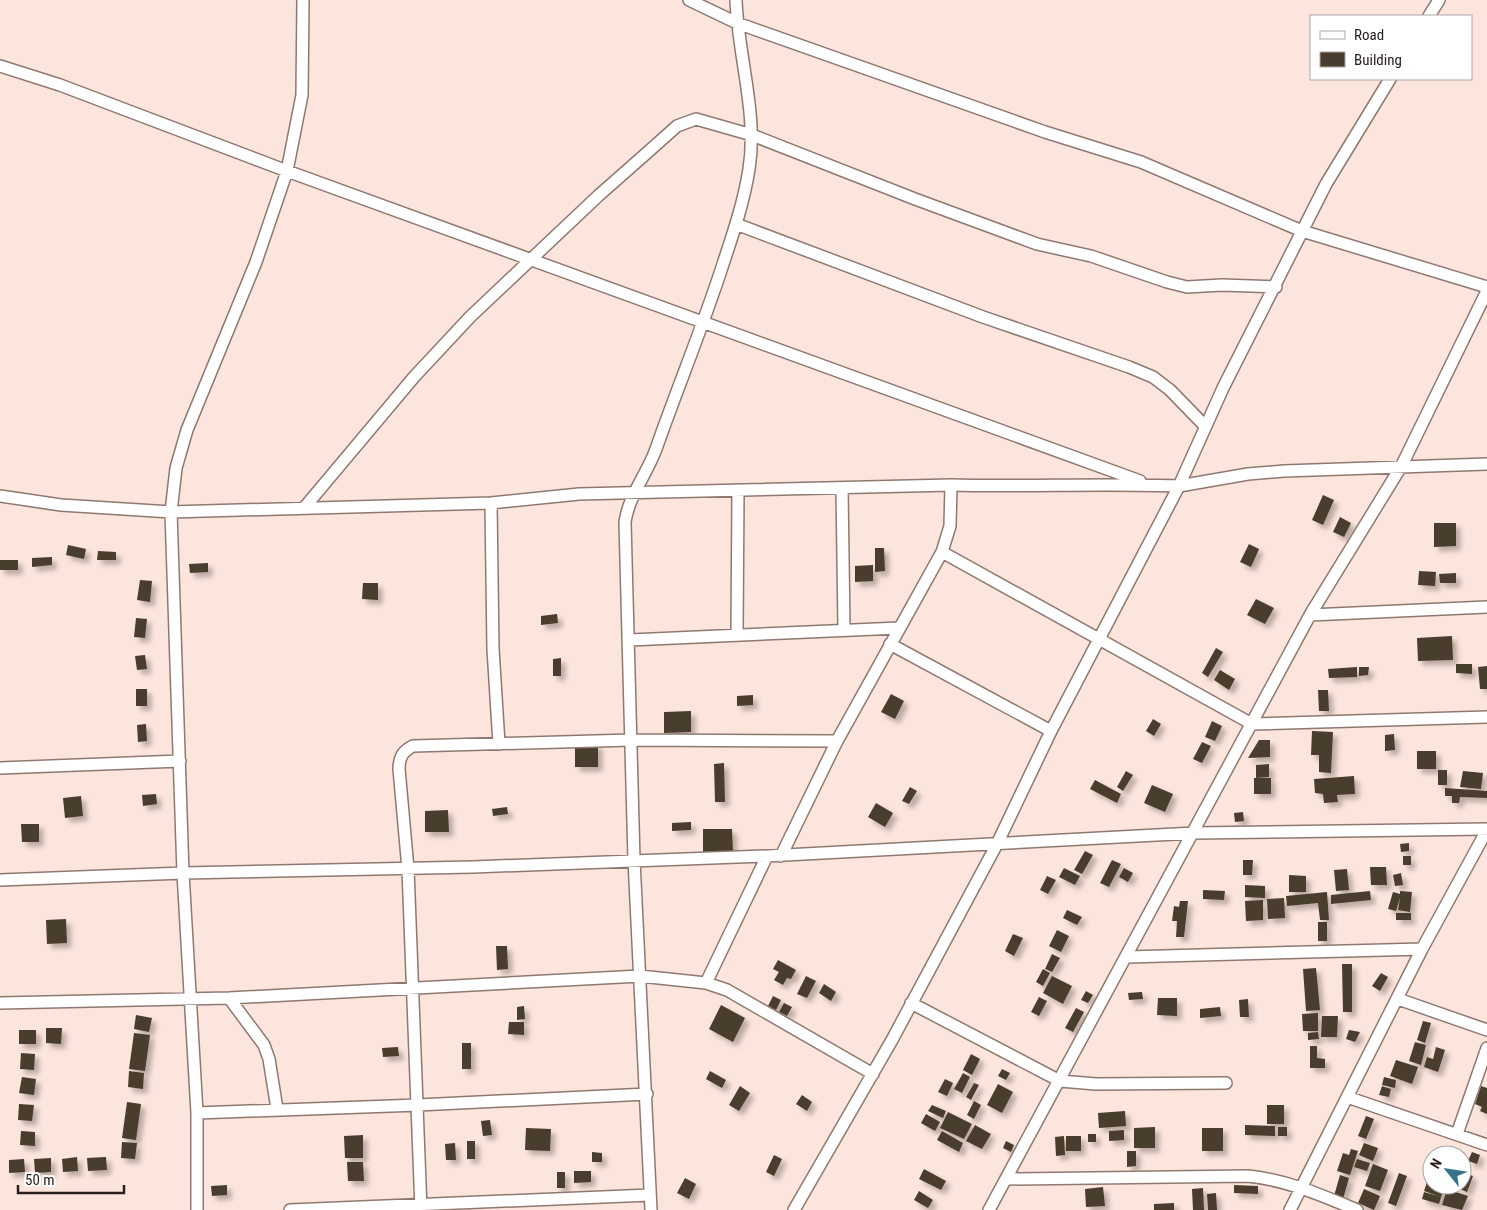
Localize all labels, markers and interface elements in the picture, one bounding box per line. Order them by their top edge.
legend [1310,15,1472,80]
text: Road [1354,26,1384,44]
text: Building [1354,51,1402,69]
north arrow [1422,1145,1472,1195]
text: N [1427,1156,1445,1171]
scale bar [18,1162,124,1194]
text: 50 m [25,1171,55,1189]

